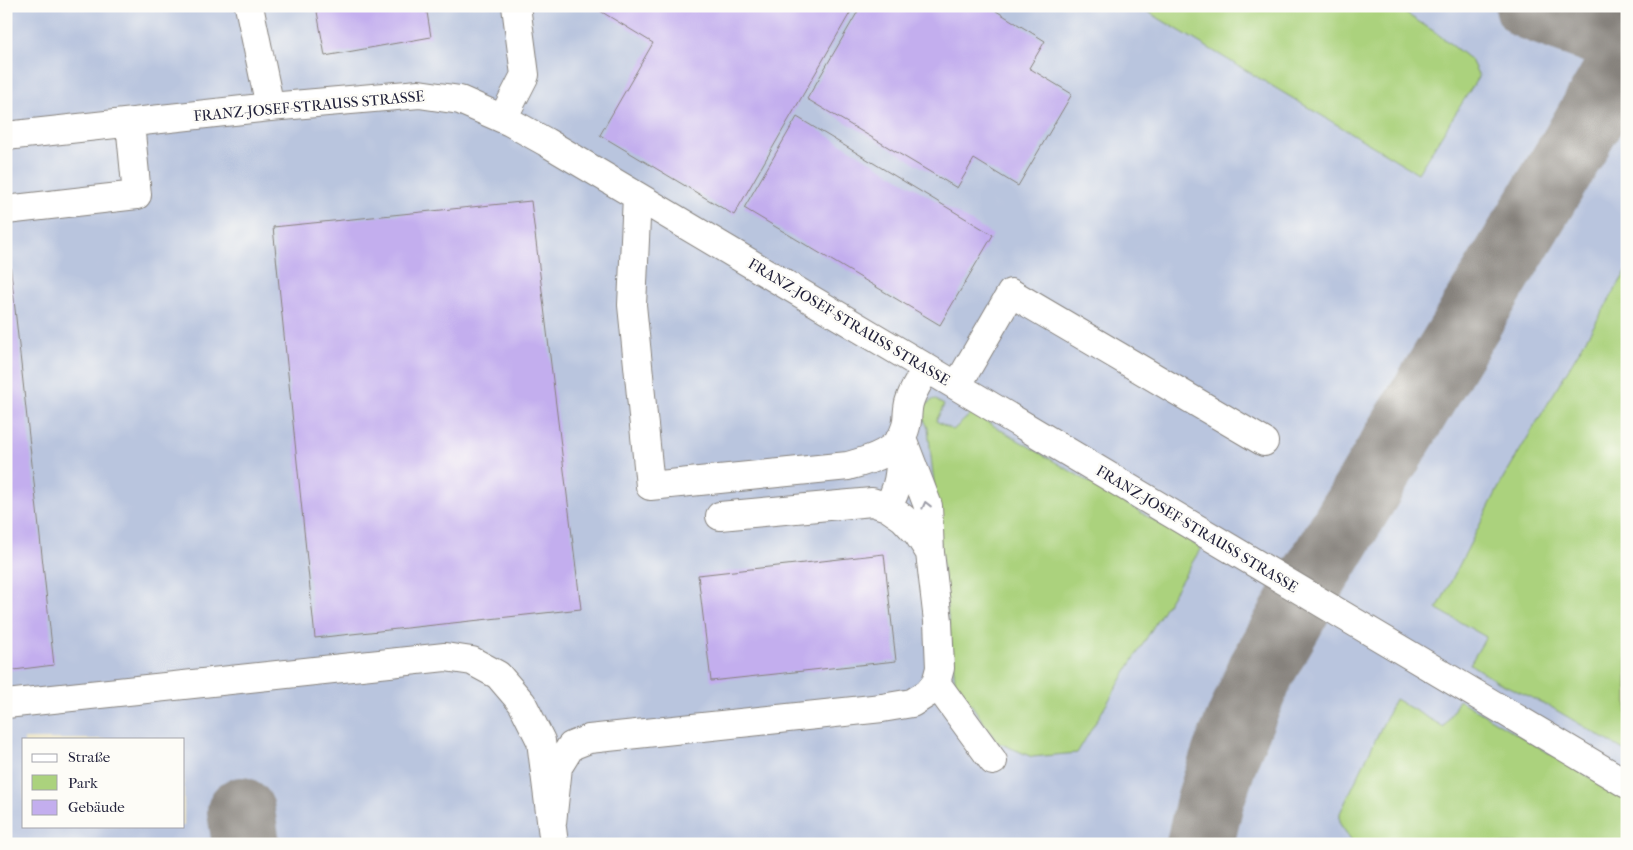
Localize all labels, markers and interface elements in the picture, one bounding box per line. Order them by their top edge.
street label: FRANZ-JOSEF-STRAUSS STRASSE [193,87,425,125]
street label: FRANZ-JOSEF-STRAUSS STRASSE [745,255,953,389]
street label: FRANZ-JOSEF-STRAUSS STRASSE [1093,462,1301,596]
one-way arrow [921,501,932,509]
legend [22,738,185,828]
text: Straße [68,748,111,766]
text: Park [68,774,98,792]
text: Gebäude [68,798,125,816]

